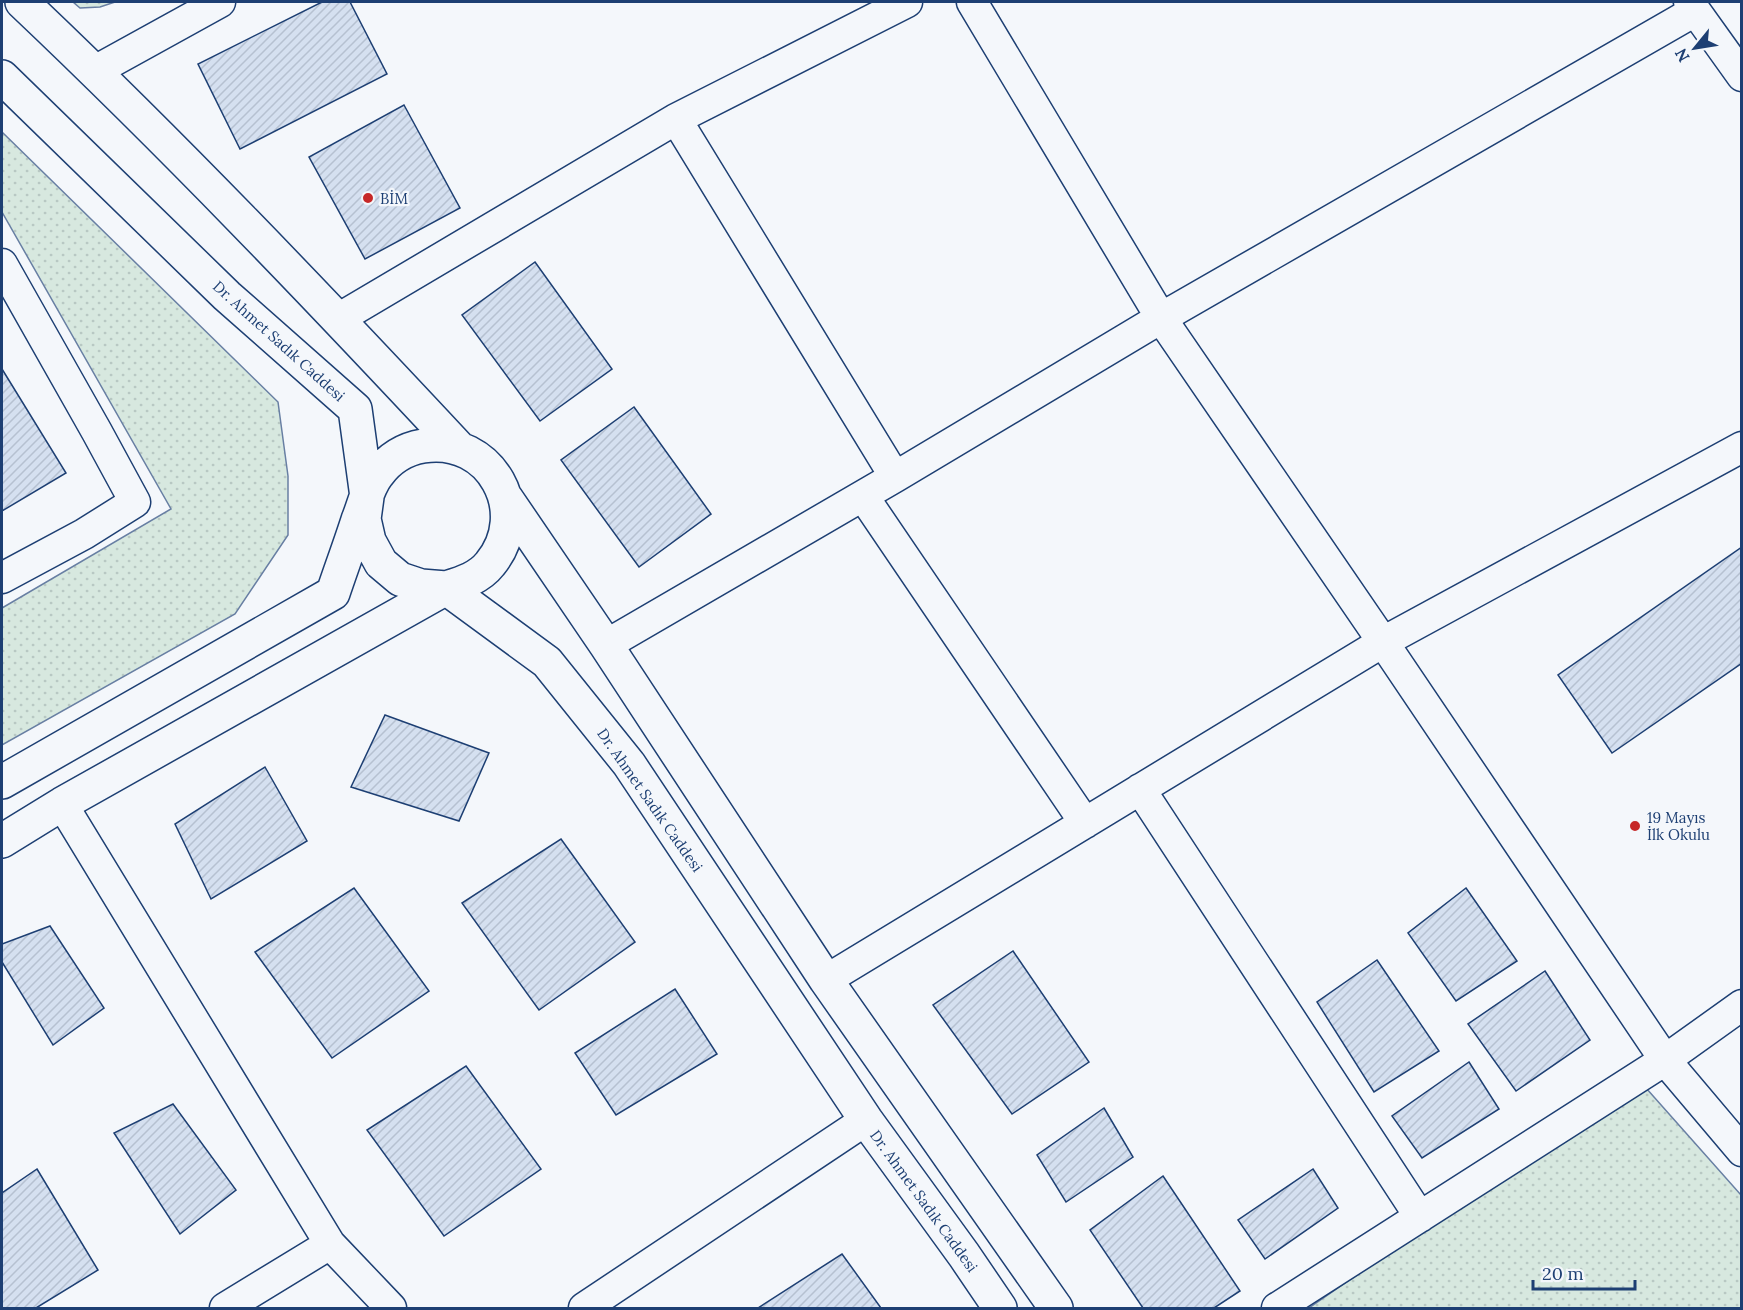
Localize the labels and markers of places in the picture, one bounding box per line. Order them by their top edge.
place label: BİM [380,189,408,208]
marker: BİM [361,191,375,205]
place label: 19 Mayıs İlk Okulu [1647,808,1710,844]
marker: 19 Mayıs İlk Okulu [1628,819,1642,833]

